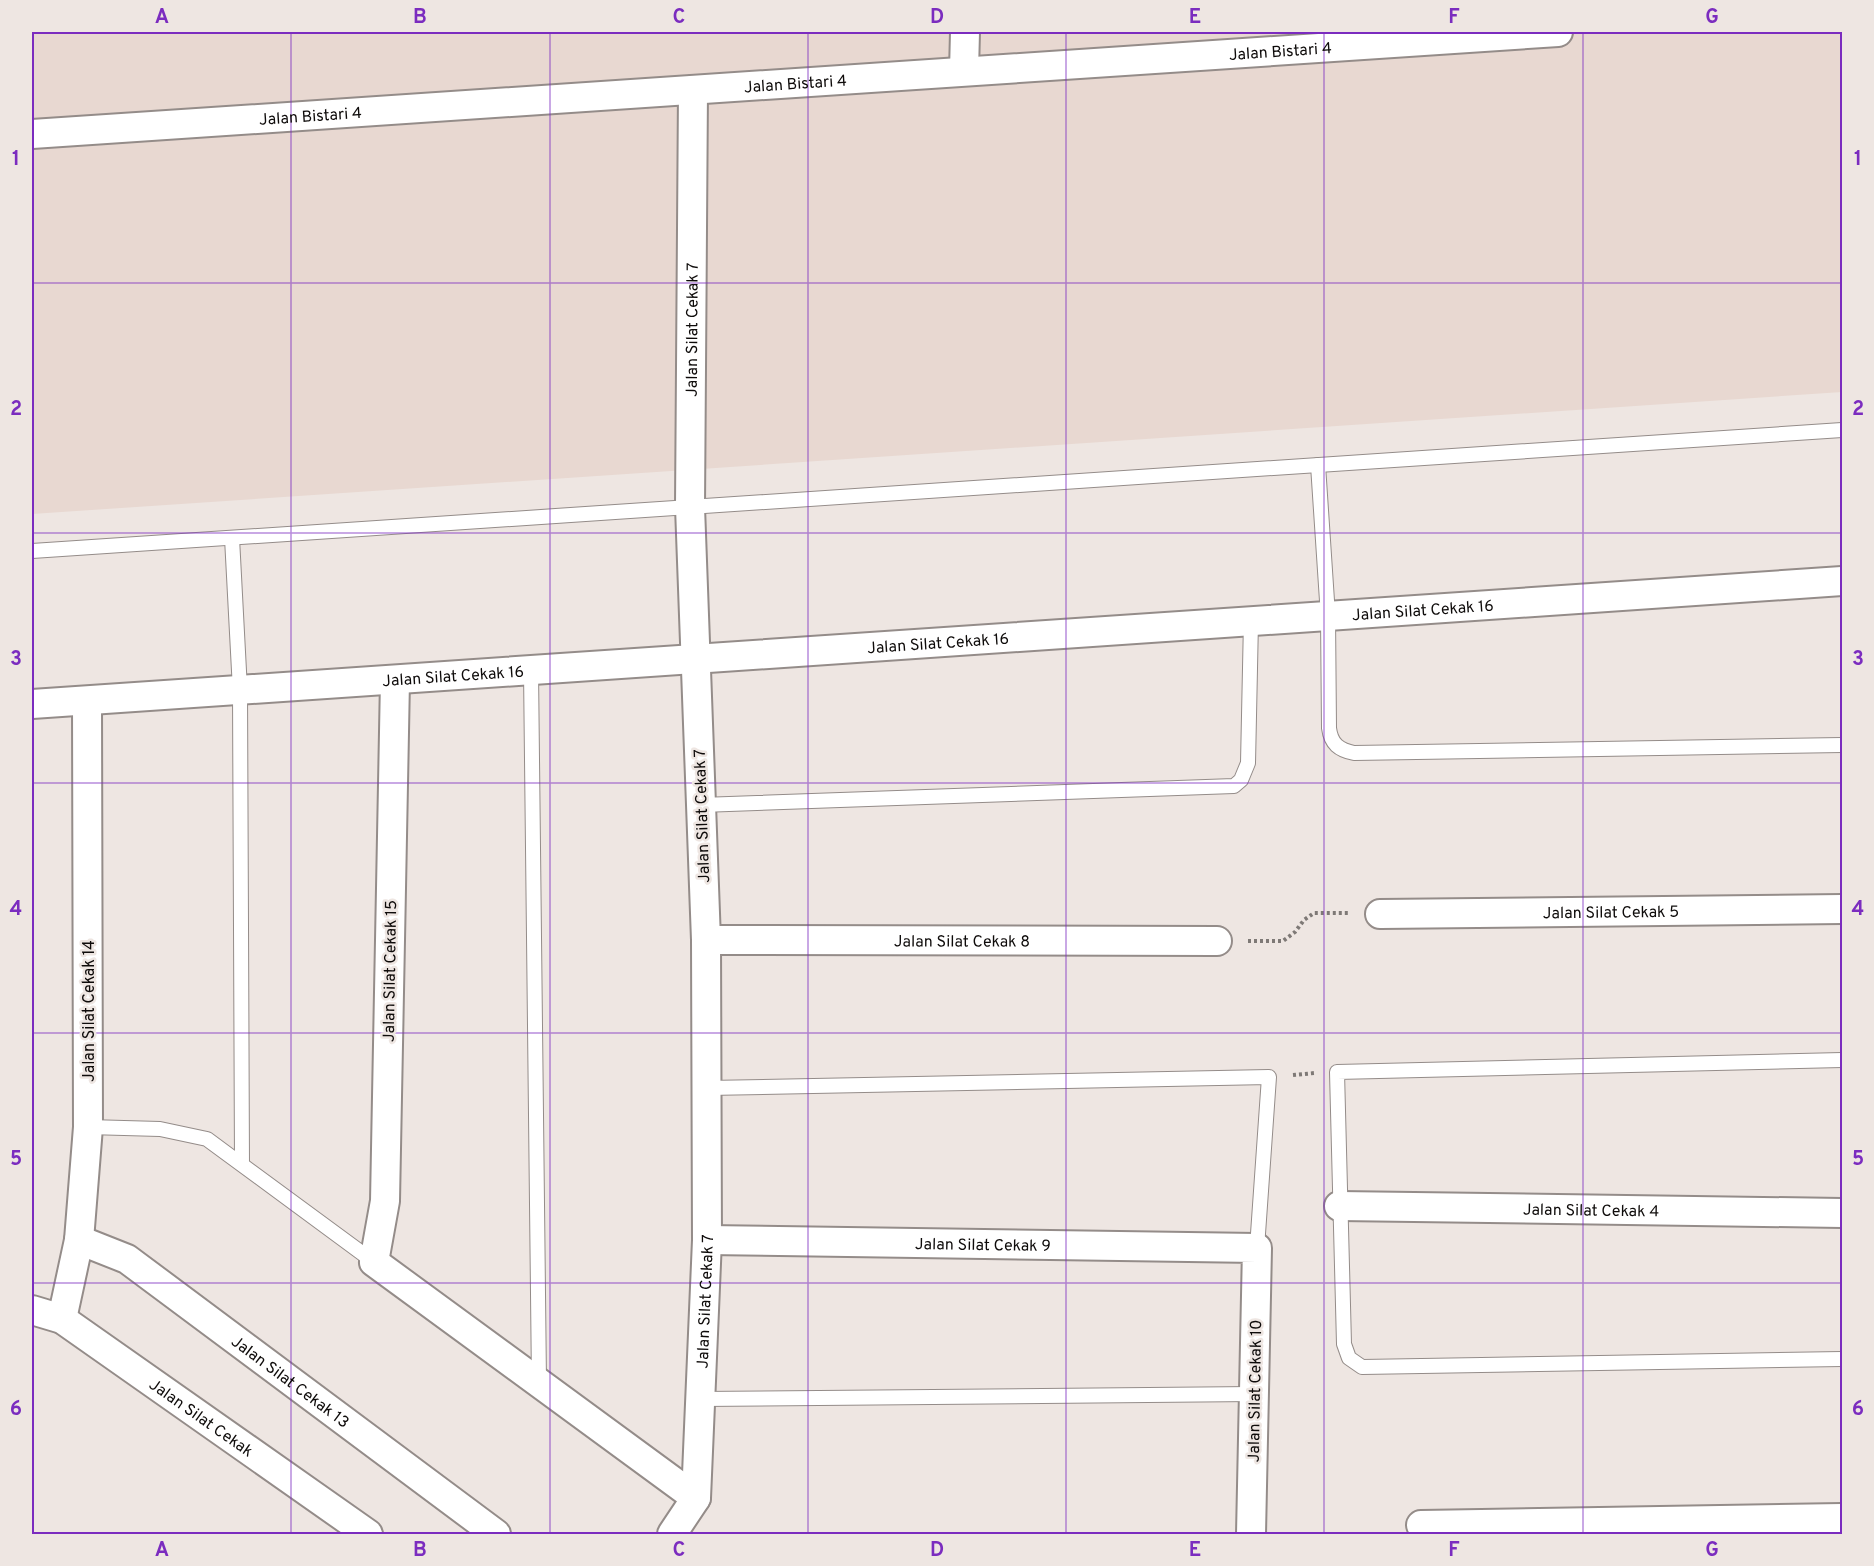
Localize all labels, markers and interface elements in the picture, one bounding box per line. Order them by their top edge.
text: A [155,5,169,31]
text: B [413,5,427,31]
text: C [673,5,685,31]
text: D [930,5,944,31]
text: E [1189,5,1201,31]
text: F [1448,5,1460,31]
text: G [1705,5,1719,31]
street label: Jalan Bistari 4 [1228,39,1333,66]
street label: Jalan Bistari 4 [743,72,848,98]
street label: Jalan Bistari 4 [258,104,363,131]
text: 1 [12,147,20,173]
text: 1 [1854,147,1862,173]
street label: Jalan Silat Cekak 7 [683,263,704,397]
text: 2 [10,397,22,423]
text: 2 [1852,397,1864,423]
street label: Jalan Silat Cekak 16 [1351,597,1494,626]
street label: Jalan Silat Cekak 16 [867,630,1010,659]
text: 3 [10,647,22,673]
text: 3 [1852,647,1864,673]
street label: Jalan Silat Cekak 16 [382,663,525,692]
street label: Jalan Silat Cekak 7 [691,749,715,883]
text: 4 [10,897,22,923]
text: 4 [1852,897,1864,923]
street label: Jalan Silat Cekak 15 [380,900,402,1042]
street label: Jalan Silat Cekak 5 [1543,903,1679,924]
street label: Jalan Silat Cekak 8 [894,932,1030,953]
street label: Jalan Silat Cekak 14 [80,940,100,1082]
text: 5 [10,1147,22,1173]
text: 5 [1852,1147,1864,1173]
street label: Jalan Silat Cekak 4 [1523,1201,1659,1222]
street label: Jalan Silat Cekak 7 [694,1234,719,1369]
street label: Jalan Silat Cekak 9 [915,1235,1051,1257]
street label: Jalan Silat Cekak 10 [1245,1320,1267,1463]
street label: Jalan Silat Cekak 13 [227,1332,353,1433]
street label: Jalan Silat Cekak [145,1375,256,1462]
text: 6 [10,1397,22,1423]
text: 6 [1852,1397,1864,1423]
text: A [155,1538,169,1564]
text: B [413,1538,427,1564]
text: C [673,1538,685,1564]
text: D [930,1538,944,1564]
text: E [1189,1538,1201,1564]
text: F [1448,1538,1460,1564]
text: G [1705,1538,1719,1564]

